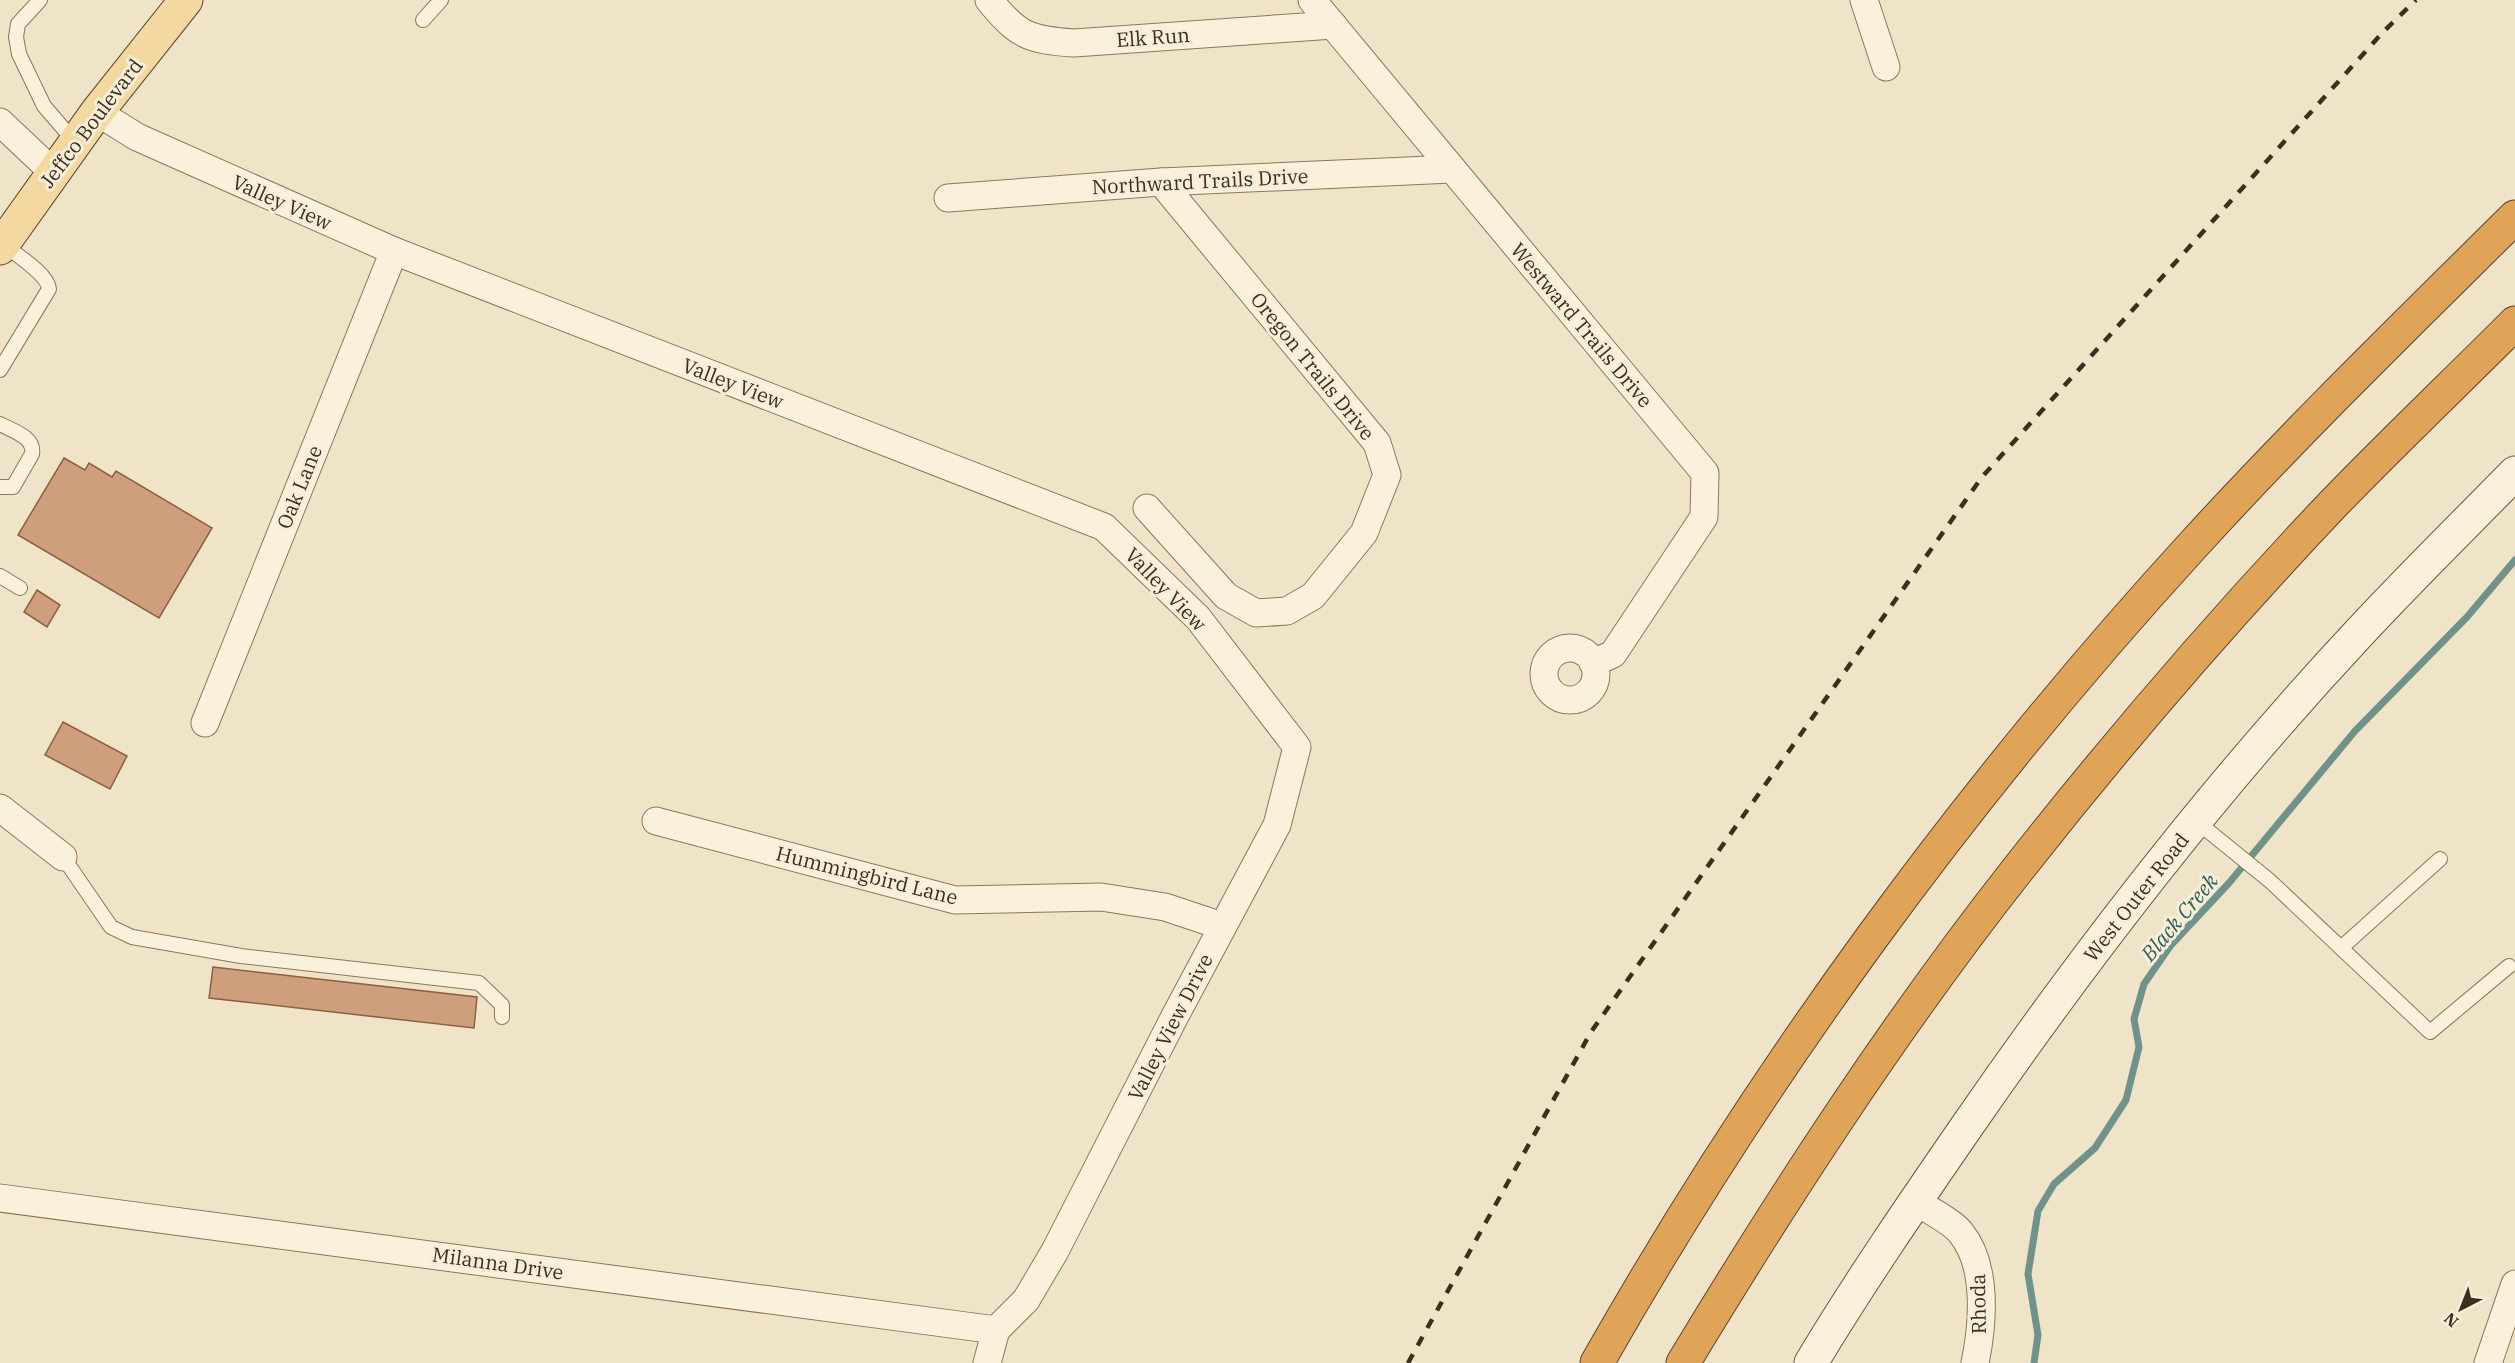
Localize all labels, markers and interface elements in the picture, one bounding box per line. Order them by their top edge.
street label: Elk Run [1115,21,1191,53]
street label: Jeffco Boulevard [33,53,149,193]
street label: Northward Trails Drive [1091,162,1309,200]
street label: Valley View [228,168,336,236]
street label: Westward Trails Drive [1505,237,1659,413]
street label: Oregon Trails Drive [1245,286,1381,446]
street label: Valley View [679,351,788,415]
street label: Oak Lane [270,441,328,533]
street label: Valley View [1119,541,1213,637]
street label: West Outer Road [2077,827,2195,967]
street label: Hummingbird Lane [773,839,961,911]
water label: Black Creek [2134,867,2224,967]
street label: Valley View Drive [1121,949,1219,1105]
street label: Milanna Drive [431,1240,565,1286]
street label: Rhoda [1964,1273,1992,1334]
north arrow [2431,1279,2491,1339]
text: N [2440,1308,2462,1332]

